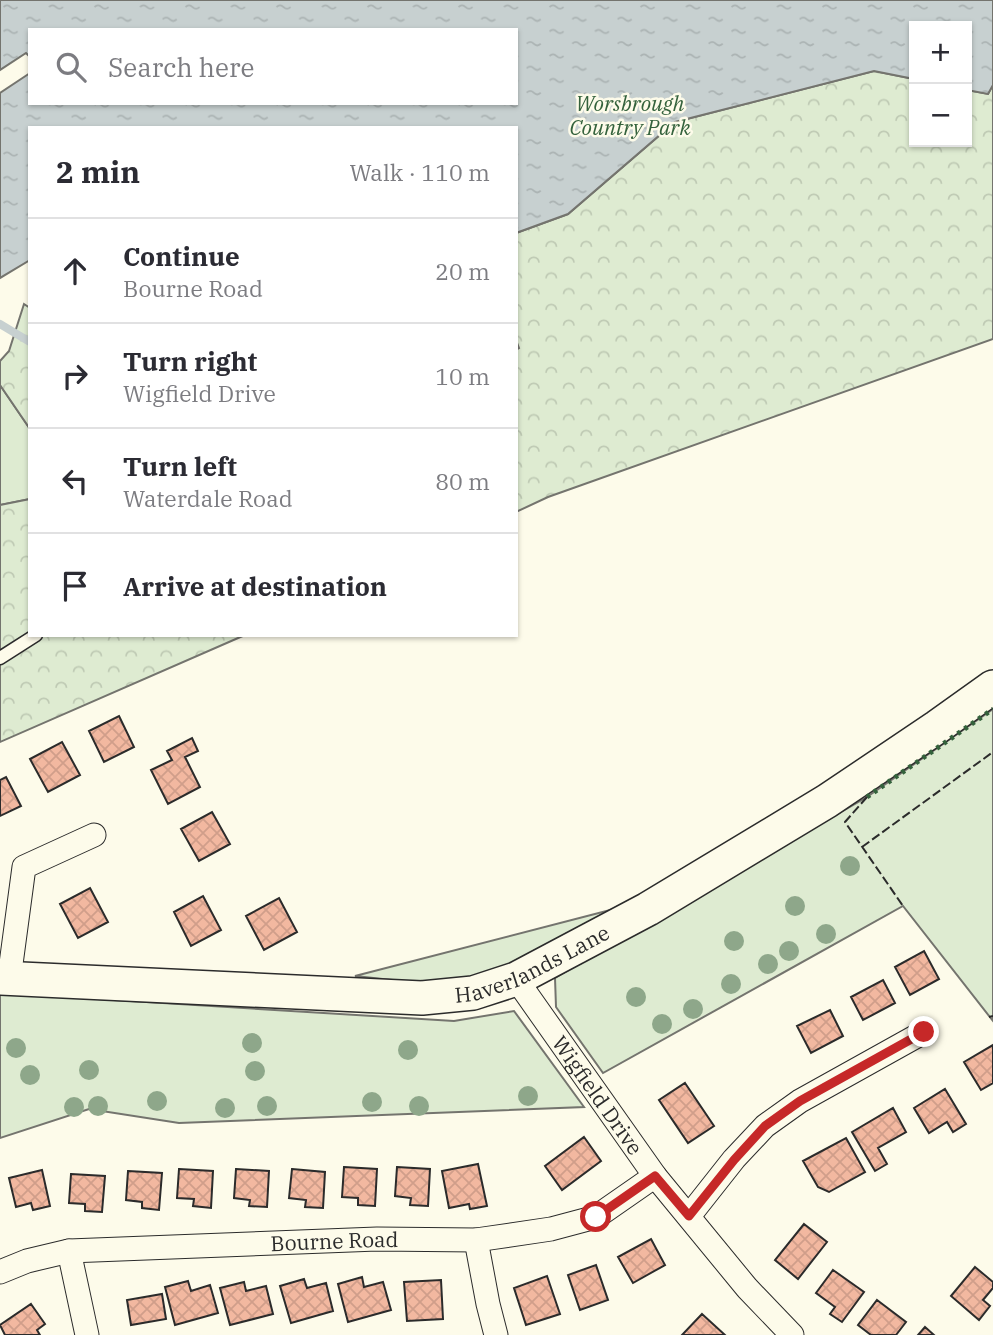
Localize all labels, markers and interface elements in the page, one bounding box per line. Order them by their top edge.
map controls [909,21,972,147]
button: + [909,21,972,84]
search box [28,28,518,105]
icon: search [52,48,90,86]
text: Search here [108,50,254,84]
button: − [909,84,972,147]
park label: Worsbrough Country Park [569,89,691,141]
text: 2 min [56,152,140,191]
text: Walk · 110 m [349,157,490,187]
text: Continue [123,239,240,273]
icon: ahead [56,252,94,290]
text: 20 m [435,256,490,286]
text: Bourne Road [123,273,263,303]
text: Turn right [123,344,257,378]
icon: right [56,357,94,395]
text: 10 m [435,361,490,391]
text: Wigfield Drive [123,378,276,408]
text: Turn left [123,449,237,483]
icon: left [56,462,94,500]
text: 80 m [435,466,490,496]
text: Waterdale Road [123,483,293,513]
icon: arrive [56,567,94,605]
text: Arrive at destination [123,569,387,603]
street label: Haverlands Lane [453,918,614,1009]
route end [908,1016,939,1047]
street label: Wigfield Drive [546,1030,650,1160]
route start [580,1201,611,1232]
street label: Bourne Road [270,1225,399,1257]

